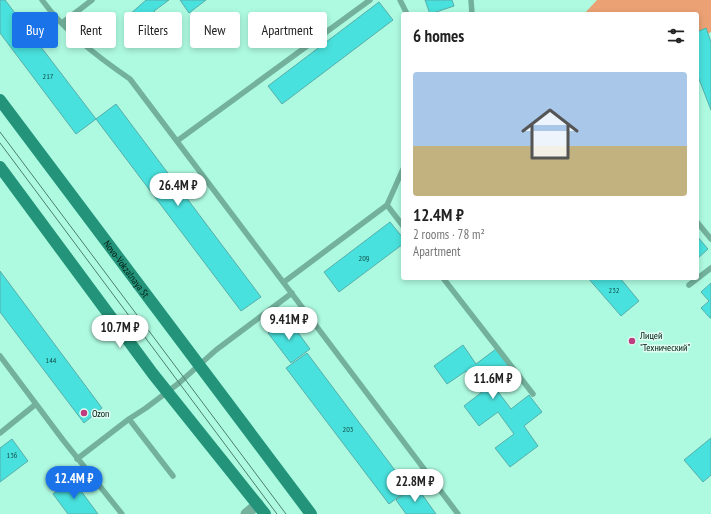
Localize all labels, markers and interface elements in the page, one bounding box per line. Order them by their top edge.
chip: Buy [12,12,58,48]
chip: Rent [66,12,116,48]
chip: Filters [124,12,182,48]
chip: New [190,12,240,48]
chip: Apartment [248,12,327,48]
text: 6 homes [413,25,464,47]
icon: filters [665,25,687,47]
house number: 217 [43,71,54,81]
icon: home [514,98,586,170]
pin: 26.4M ₽ [141,173,215,207]
text: 26.4M ₽ [159,177,197,194]
text: 12.4M ₽ [413,204,464,226]
text: 2 rooms · 78 m² [413,226,485,243]
street label: Novo-Vokzalnaya St [101,237,153,300]
text: Apartment [413,243,461,260]
house number: 209 [359,253,370,263]
house number: 232 [609,285,620,295]
pin: 9.41M ₽ [252,307,326,341]
text: 9.41M ₽ [270,311,308,328]
pin: 10.7M ₽ [83,315,157,349]
text: 10.7M ₽ [101,319,139,336]
place label: Лицей "Технический" [639,329,690,354]
marker: Лицей "Технический" [627,336,637,346]
house number: 144 [46,355,57,365]
pin: 11.6M ₽ [456,366,530,400]
text: 11.6M ₽ [474,370,512,387]
place label: Ozon [92,407,110,420]
marker: Ozon [79,408,89,418]
house number: 203 [343,424,354,434]
house number: 136 [7,450,18,460]
pin: 12.4M ₽ [37,466,111,500]
pin: 22.8M ₽ [378,469,452,503]
text: 12.4M ₽ [55,470,93,487]
text: 22.8M ₽ [396,473,434,490]

